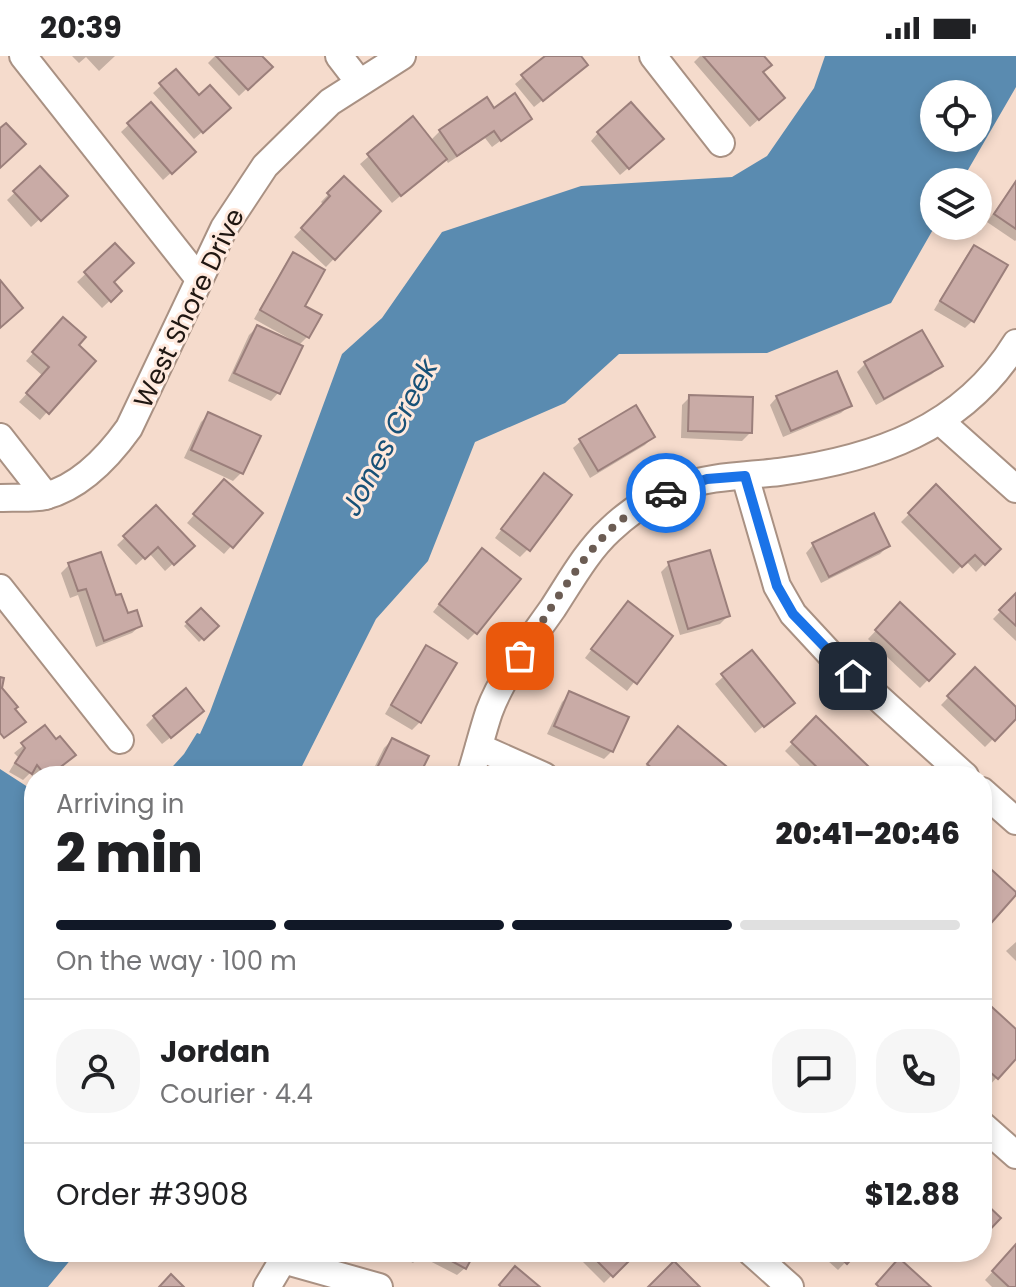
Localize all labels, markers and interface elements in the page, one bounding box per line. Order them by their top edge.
text: 20:39 [40,6,122,49]
map controls [920,80,992,240]
button: locate [920,80,992,152]
button: layers [920,168,992,240]
street label: West Shore Drive [125,202,253,414]
water label: Jones Creek [332,351,448,522]
courier [626,453,706,533]
icon: car [644,471,688,515]
pin [486,622,554,690]
icon: bag [498,634,542,678]
pin [819,642,887,710]
icon: home [831,654,875,698]
text: Arriving in [56,786,185,822]
text: 20:41–20:46 [776,812,960,855]
text: 2 min [56,817,203,890]
text: On the way · 100 m [56,943,297,979]
button: person [56,1029,140,1113]
button: chat [772,1029,856,1113]
button: phone [876,1029,960,1113]
text: Jordan [160,1030,270,1073]
text: Courier · 4.4 [160,1076,313,1112]
text: Order #3908 [56,1173,248,1216]
text: $12.88 [865,1173,960,1216]

